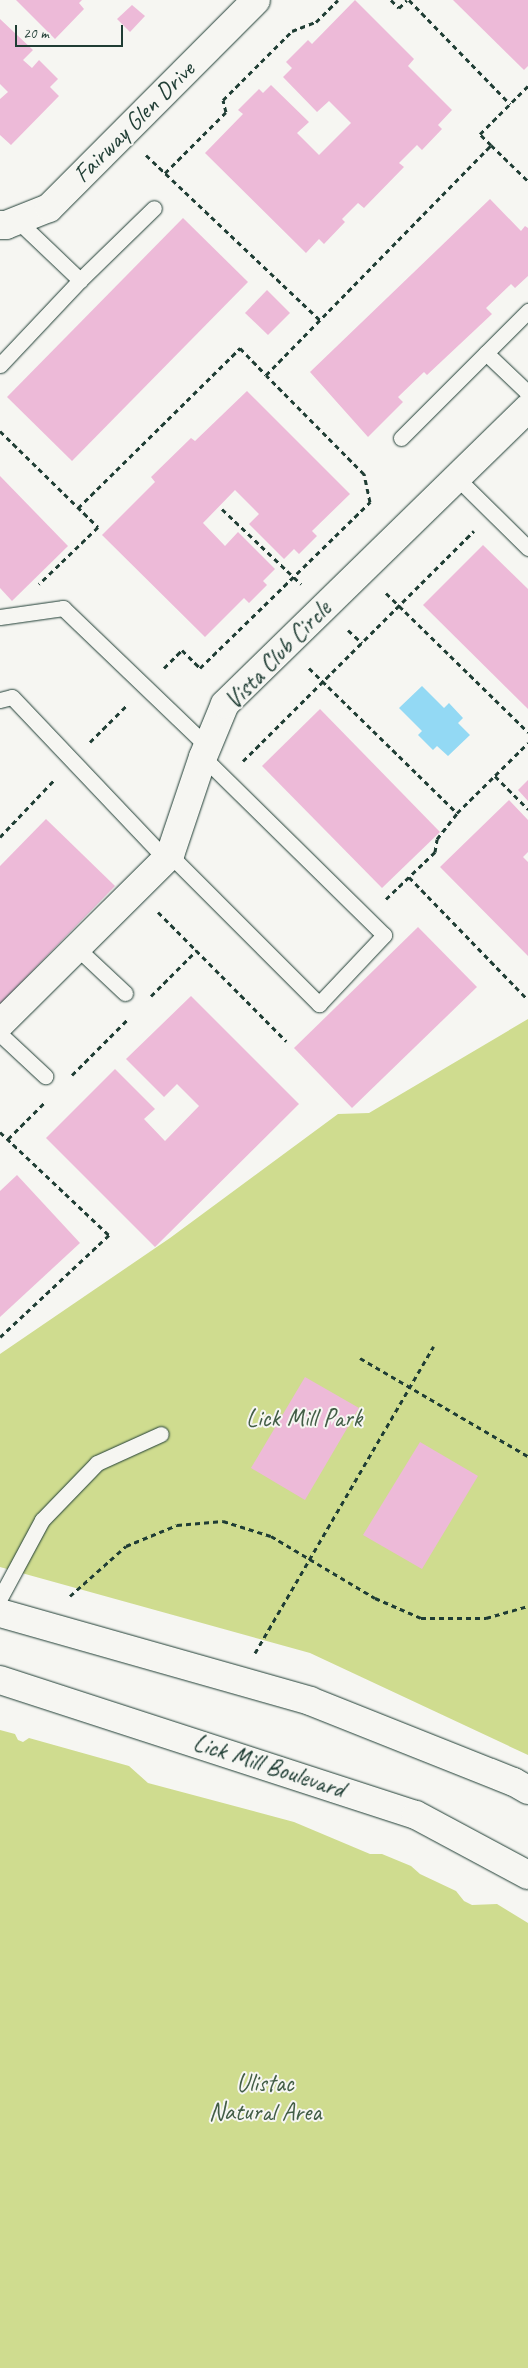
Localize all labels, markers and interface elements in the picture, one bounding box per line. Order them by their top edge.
scale bar [18,15,125,47]
text: 20 m [23,24,49,43]
street label: Fairway Glen Drive [67,55,201,189]
street label: Vista Club Circle [219,595,337,715]
park label: Lick Mill Park [246,1403,362,1433]
street label: Lick Mill Boulevard [189,1727,349,1805]
park label: Ulistac Natural Area [209,2069,321,2128]

